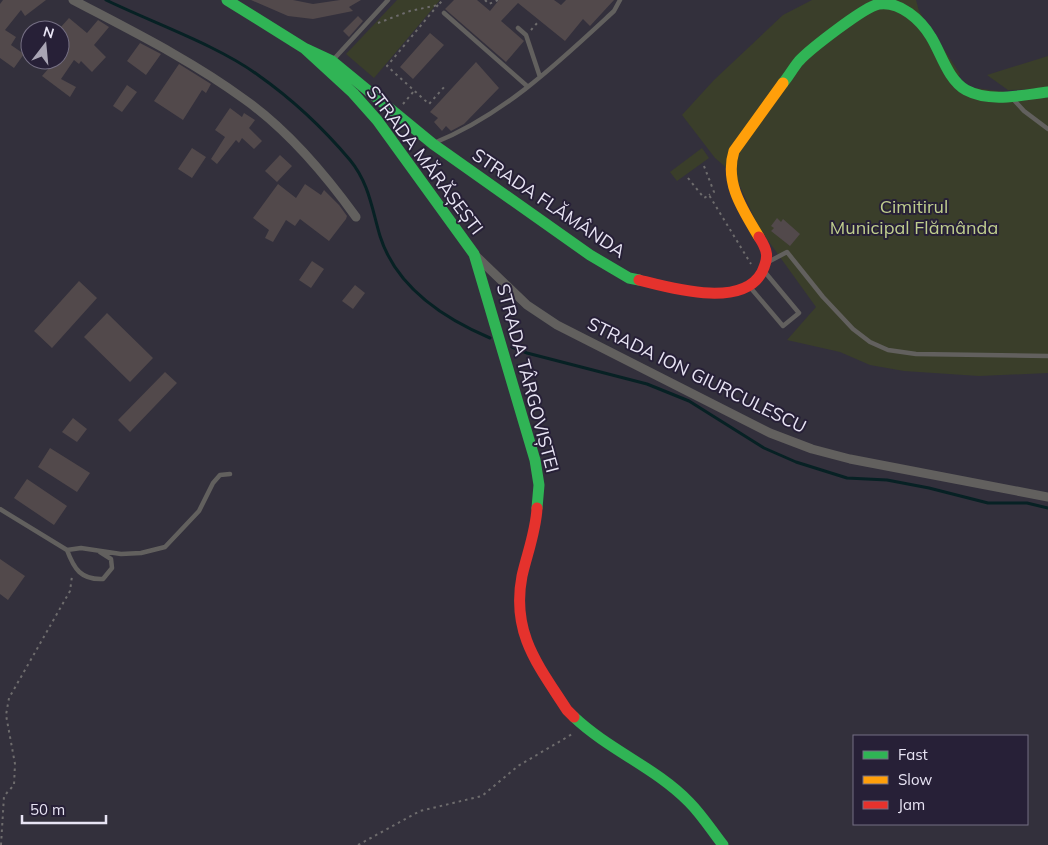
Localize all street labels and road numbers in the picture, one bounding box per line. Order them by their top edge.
street label: STRADA MĂRĂȘEȘTI [361,81,489,239]
street label: STRADA FLĂMÂNDA [468,143,630,263]
street label: STRADA TÂRGOVIȘTEI [492,281,564,475]
street label: STRADA ION GIURCULESCU [584,312,810,438]

